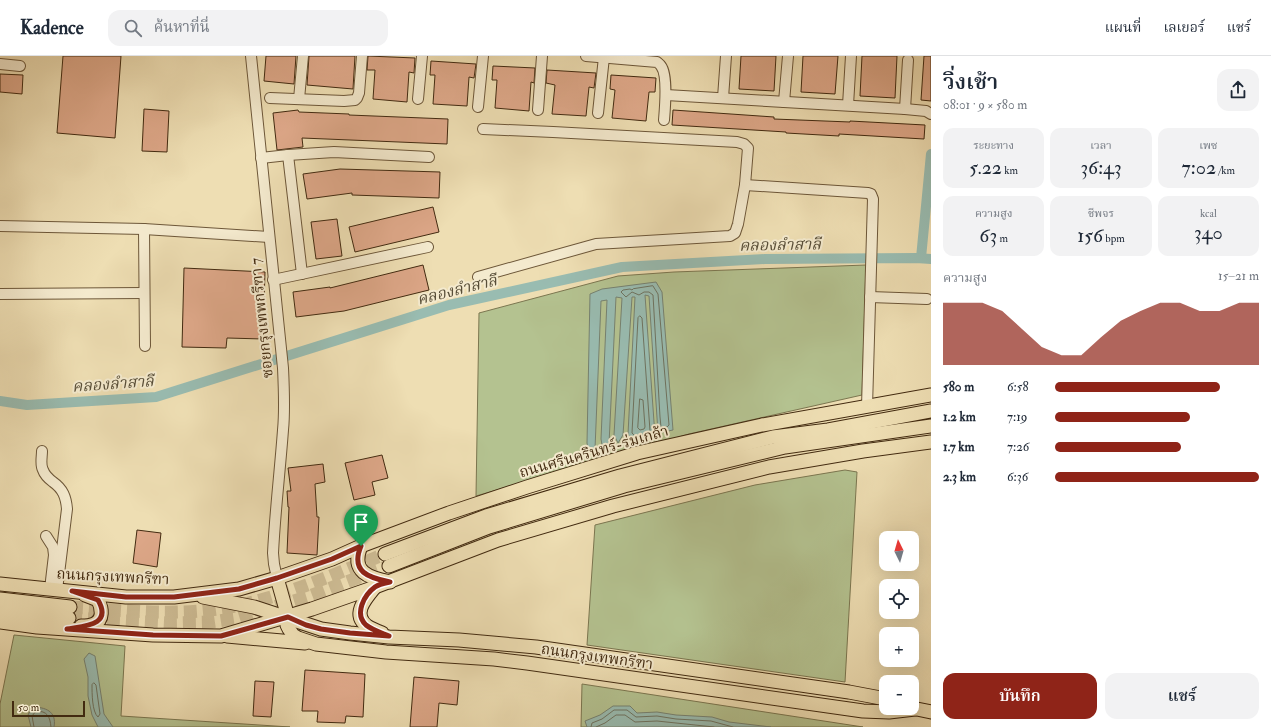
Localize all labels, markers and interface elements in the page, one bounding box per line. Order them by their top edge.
search box [108,10,388,46]
text: Kadence [20,16,84,40]
icon: search [122,17,144,39]
text: ค้นหาที่นี่ [154,18,210,37]
text: แผนที่ [1105,19,1141,36]
text: เลเยอร์ [1163,19,1205,36]
text: แชร์ [1227,19,1251,36]
text: วิ่งเช้า [943,68,998,96]
button: share [1217,69,1259,111]
text: 08:01 · 9 × 580 m [943,97,1027,113]
text: ระยะทาง [973,139,1014,152]
text: เวลา [1090,139,1112,152]
text: เพซ [1199,139,1218,152]
text: 5.22 [969,155,1002,180]
text: 36:43 [1080,155,1122,180]
text: 7:02 [1182,155,1216,180]
text: km [1002,164,1018,177]
text: /km [1216,164,1235,177]
text: ความสูง [975,207,1012,220]
text: ชีพจร [1088,207,1114,220]
text: kcal [1200,207,1217,220]
text: 340 [1194,220,1223,245]
text: 63 [979,223,997,248]
text: 156 [1077,223,1103,248]
text: m [997,232,1008,245]
text: bpm [1103,232,1125,245]
water label: คลองลำสาลี [739,234,823,256]
street label: ซอยกรุงเทพกรีฑา 7 [246,257,279,379]
text: 15–21 m [1218,268,1259,284]
water label: คลองลำสาลี [415,270,501,310]
text: ความสูง [943,270,987,286]
water label: คลองลำสาลี [72,371,156,397]
text: 580 m [943,379,974,395]
text: 6:58 [1007,379,1029,395]
text: 1.2 km [943,409,976,425]
text: 7:19 [1007,409,1027,425]
street label: ถนนศรีนครินทร์-ร่มเกล้า [517,421,671,482]
text: 1.7 km [943,439,975,455]
text: 7:26 [1007,439,1029,455]
text: 2.3 km [943,469,976,485]
text: 6:36 [1007,469,1028,485]
pin [344,505,378,546]
icon: arrive [350,511,372,533]
north arrow [879,531,919,571]
map controls [879,531,919,715]
street label: ถนนกรุงเทพกรีฑา [56,565,170,590]
button: locate [879,579,919,619]
button: + [879,627,919,667]
street label: ถนนกรุงเทพกรีฑา [540,640,654,675]
button: บันทึก [943,673,1097,719]
button: แชร์ [1105,673,1259,719]
button: − [879,675,919,715]
scale bar [12,699,85,718]
text: 50 m [18,701,39,714]

